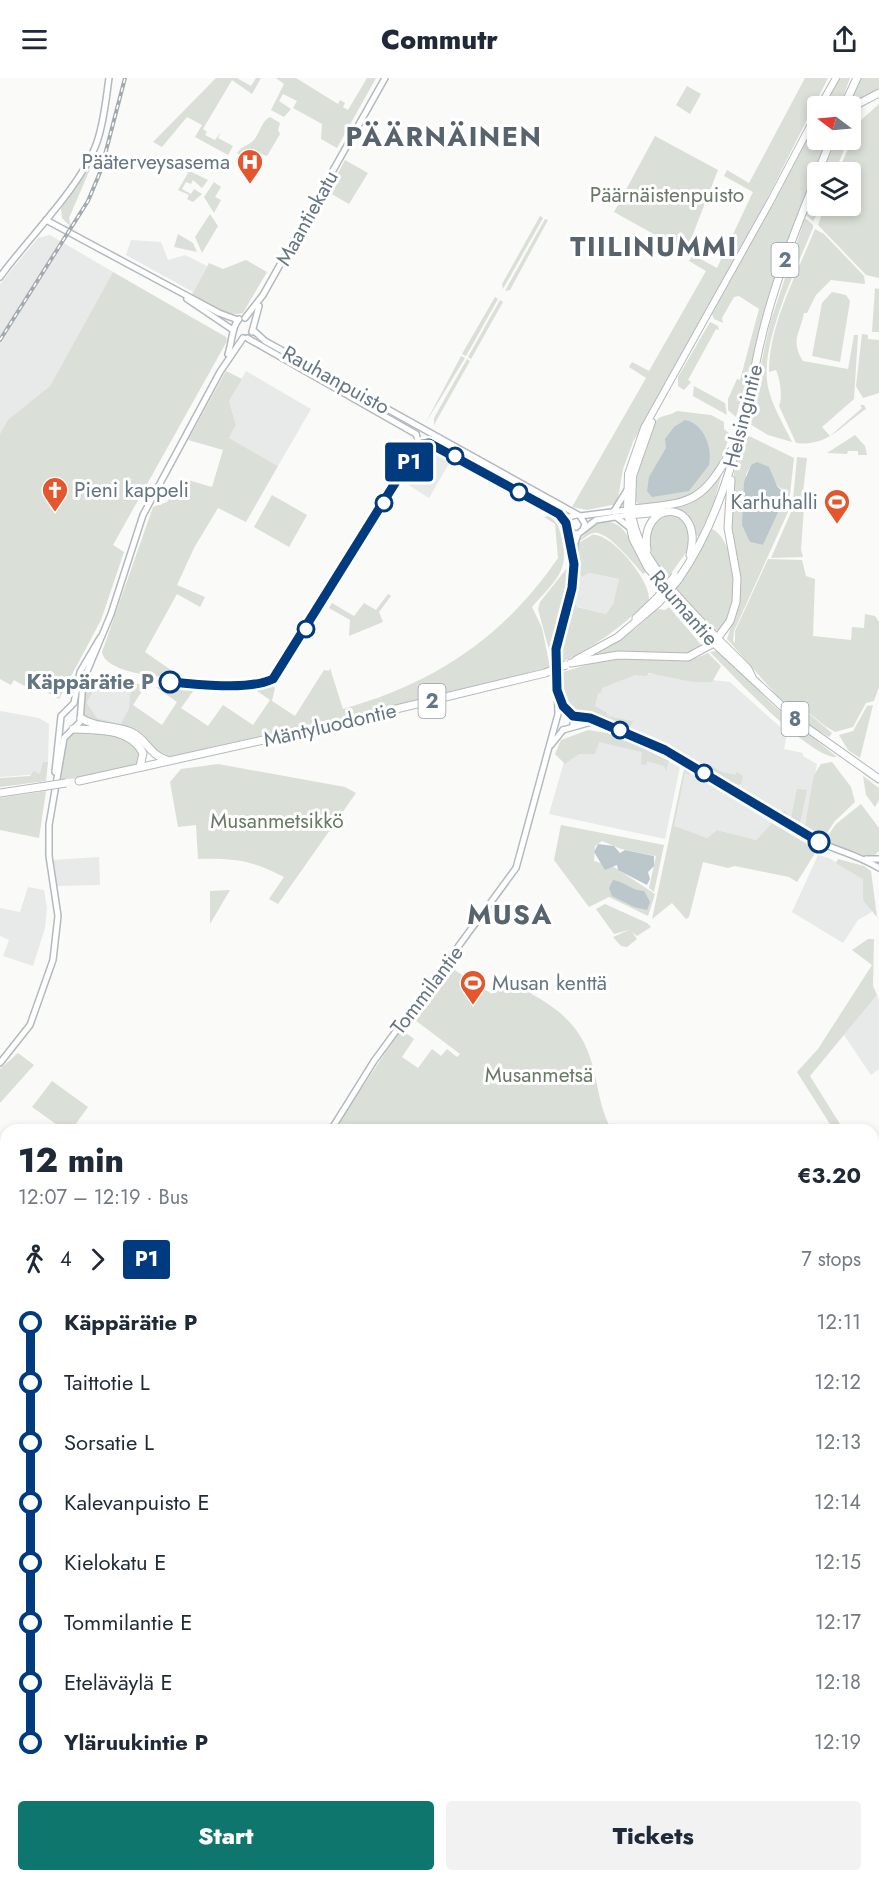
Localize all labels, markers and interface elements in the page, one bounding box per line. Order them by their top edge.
text: Commutr [381,20,498,59]
icon: menu [18,23,51,56]
icon: share [828,23,861,56]
north arrow [807,96,861,150]
map controls [807,96,861,216]
district label: PÄÄRNÄINEN [346,117,542,156]
place label: Pääterveysasema [81,147,230,177]
hospital icon: Pääterveysasema [235,147,265,185]
button: layers [807,162,861,216]
street label: Maantiekatu [268,165,346,271]
park label: Päärnäistenpuisto [590,180,744,210]
district label: TIILINUMMI [570,227,738,266]
road number: 2 [772,243,798,277]
street label: Rauhanpuisto [277,338,395,422]
street label: Helsingintie [716,361,770,471]
line badge: P1 [382,442,436,482]
text: P1 [397,447,421,477]
unlabelled marker [446,447,464,465]
church icon: Pieni kappeli [40,475,70,513]
place label: Pieni kappeli [74,475,189,505]
unlabelled marker [510,483,528,501]
place label: Karhuhalli [731,487,818,517]
sports icon: Karhuhalli [822,487,852,525]
unlabelled marker [375,494,393,512]
street label: Raumantie [643,564,726,653]
unlabelled marker [297,620,315,638]
place label: Käppärätie P [27,667,154,697]
marker: Käppärätie P [159,671,181,693]
road number: 2 [418,684,446,718]
street label: Mäntyluodontie [261,695,400,755]
road number: 8 [782,702,808,736]
unlabelled marker [611,721,629,739]
unlabelled marker [695,764,713,782]
park label: Musanmetsikkö [210,806,344,836]
unlabelled marker [808,831,830,853]
district label: MUSA [467,895,553,934]
street label: Tommilantie [384,939,471,1041]
sports icon: Musan kenttä [458,968,488,1006]
place label: Musan kenttä [492,968,607,998]
park label: Musanmetsä [485,1060,593,1090]
text: 12 min [18,1137,124,1184]
text: €3.20 [797,1159,861,1191]
text: 12:07 – 12:19 · Bus [18,1183,188,1212]
icon: walk [18,1243,51,1276]
icon: forward [81,1243,114,1276]
text: P1 [135,1244,158,1274]
text: 4 [60,1245,72,1274]
text: 7 stops [801,1245,861,1274]
text: Käppärätie P [64,1306,197,1338]
text: 12:11 [817,1308,861,1337]
text: Taittotie L [64,1366,150,1398]
text: 12:12 [814,1368,861,1397]
text: Sorsatie L [64,1426,154,1458]
text: 12:13 [815,1428,861,1457]
text: Kalevanpuisto E [64,1486,210,1518]
text: 12:14 [814,1488,861,1517]
text: Kielokatu E [64,1546,166,1578]
text: 12:15 [814,1548,861,1577]
text: Tommilantie E [64,1606,192,1638]
text: 12:17 [815,1608,861,1637]
text: Eteläväylä E [64,1666,173,1698]
text: 12:18 [815,1668,861,1697]
text: Yläruukintie P [64,1726,208,1758]
text: 12:19 [814,1728,861,1757]
button: Start [18,1801,434,1870]
button: Tickets [446,1801,861,1870]

